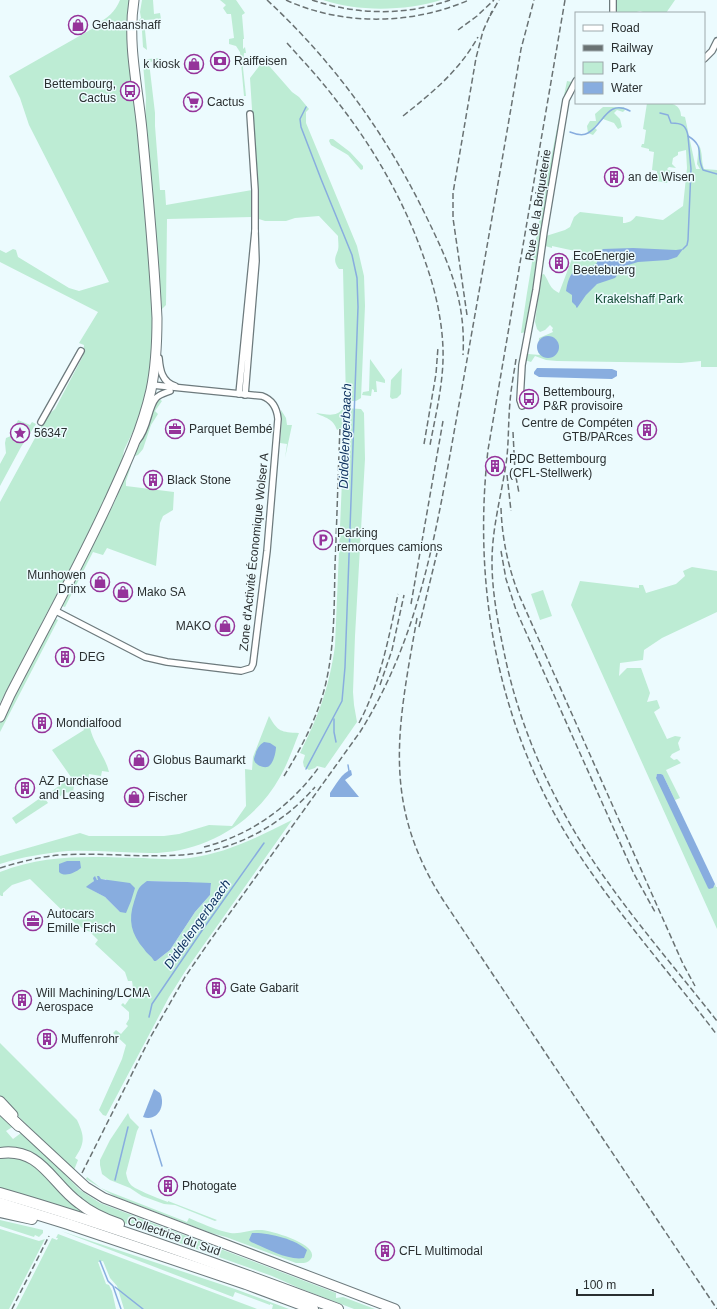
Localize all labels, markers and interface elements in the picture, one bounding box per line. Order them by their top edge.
legend [575,12,705,104]
shop icon: Gehaanshaff [67,14,89,36]
place label: Gehaanshaff [92,18,161,32]
text: Road [611,21,640,35]
text: Railway [611,41,653,55]
bank icon: Raiffeisen [209,50,231,72]
shop icon: k kiosk [183,53,205,75]
place label: Raiffeisen [234,54,287,68]
place label: k kiosk [143,57,181,71]
text: Park [611,61,637,75]
place label: Bettembourg, Cactus [44,77,116,105]
bus stop icon: Bettembourg, Cactus [119,80,141,102]
text: Water [611,81,643,95]
supermarket icon: Cactus [182,91,204,113]
place label: Cactus [207,95,244,109]
street label: Rue de la Briqueterie [522,148,554,262]
building icon: an de Wisen [603,166,625,188]
place label: an de Wisen [628,170,695,184]
place label: EcoEnergie Beetebuerg [573,249,635,277]
building icon: EcoEnergie Beetebuerg [548,252,570,274]
park label: Krakelshaff Park [595,292,684,306]
water label: Diddelengerbaach [336,383,354,489]
place label: Bettembourg, P&R provisoire [543,385,623,413]
bus stop icon: Bettembourg, P&R provisoire [518,388,540,410]
place label: Centre de Compéten GTB/PARces [522,416,633,444]
office icon: Parquet Bembé [164,418,186,440]
building icon: Centre de Compéten GTB/PARces [636,419,658,441]
place icon: 56347 [9,422,31,444]
place label: Parquet Bembé [189,422,273,436]
place label: 56347 [34,426,68,440]
street label: Zone d'Activité Économique Wolser A [236,452,271,652]
place label: PDC Bettembourg (CFL-Stellwerk) [509,452,606,480]
building icon: PDC Bettembourg (CFL-Stellwerk) [484,455,506,477]
building icon: Black Stone [142,469,164,491]
place label: Black Stone [167,473,231,487]
place label: Parking remorques camions [337,526,442,554]
parking icon: Parking remorques camions [312,529,334,551]
place label: Munhowen Drinx [27,568,86,596]
shop icon: Munhowen Drinx [89,571,111,593]
shop icon: Mako SA [112,581,134,603]
place label: Mako SA [137,585,186,599]
shop icon: MAKO [214,615,236,637]
place label: MAKO [176,619,211,633]
building icon: DEG [54,646,76,668]
place label: DEG [79,650,105,664]
building icon: Mondialfood [31,712,53,734]
place label: Mondialfood [56,716,121,730]
shop icon: Globus Baumarkt [128,749,150,771]
place label: Globus Baumarkt [153,753,246,767]
place label: AZ Purchase and Leasing [39,774,109,802]
building icon: AZ Purchase and Leasing [14,777,36,799]
shop icon: Fischer [123,786,145,808]
place label: Fischer [148,790,187,804]
water label: Diddelengerbaach [161,876,233,972]
place label: Autocars Emille Frisch [47,907,116,935]
office icon: Autocars Emille Frisch [22,910,44,932]
building icon: Gate Gabarit [205,977,227,999]
place label: Gate Gabarit [230,981,299,995]
place label: Will Machining/LCMA Aerospace [36,986,150,1014]
building icon: Will Machining/LCMA Aerospace [11,989,33,1011]
building icon: Muffenrohr [36,1028,58,1050]
place label: Muffenrohr [61,1032,119,1046]
building icon: Photogate [157,1175,179,1197]
place label: Photogate [182,1179,237,1193]
street label: Collectrice du Sud [126,1214,222,1258]
building icon: CFL Multimodal [374,1240,396,1262]
place label: CFL Multimodal [399,1244,483,1258]
scale bar [577,1271,653,1297]
text: 100 m [583,1278,616,1292]

